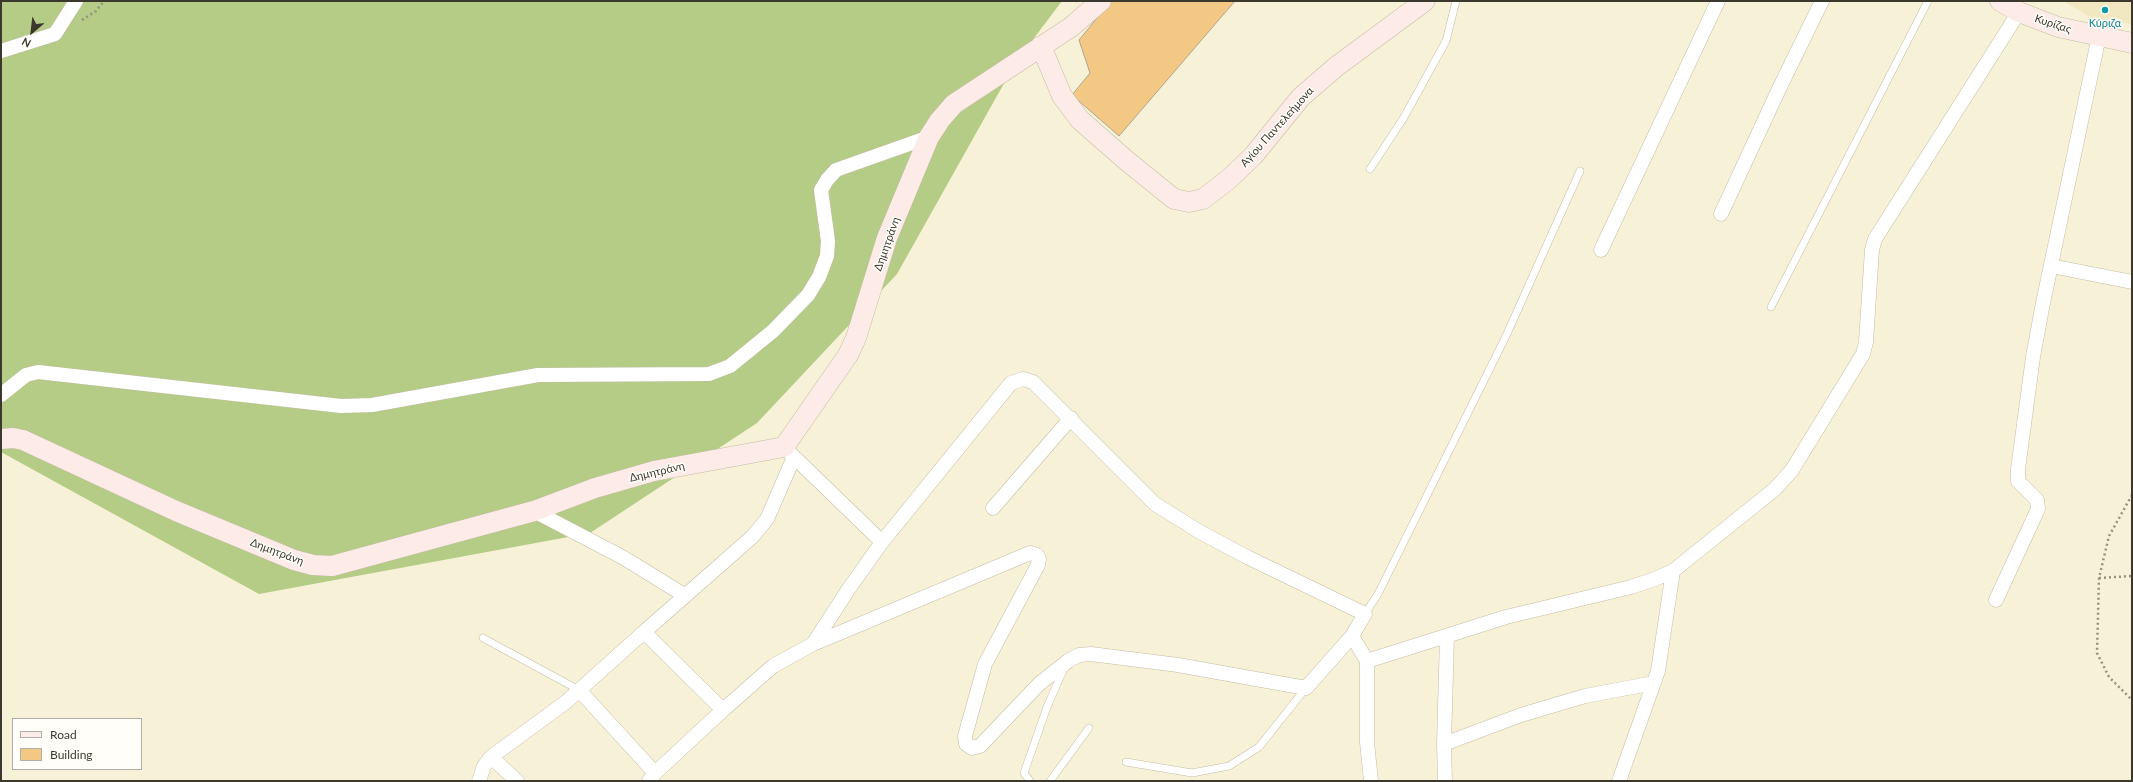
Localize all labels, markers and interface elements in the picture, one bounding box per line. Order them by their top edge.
marker: Κύριζα [2100,5,2110,15]
north arrow [12,12,52,52]
street label: Κυρίζας [2033,12,2073,36]
place label: Κύριζα [2089,16,2121,30]
text: N [19,35,33,51]
street label: Αγίου Παντελεήμονα [1238,84,1316,170]
street label: Δημητράνη [871,215,903,273]
street label: Δημητράνη [628,459,686,485]
street label: Δημητράνη [248,536,306,568]
legend [12,718,142,770]
text: Road [50,727,77,742]
text: Building [50,747,93,762]

